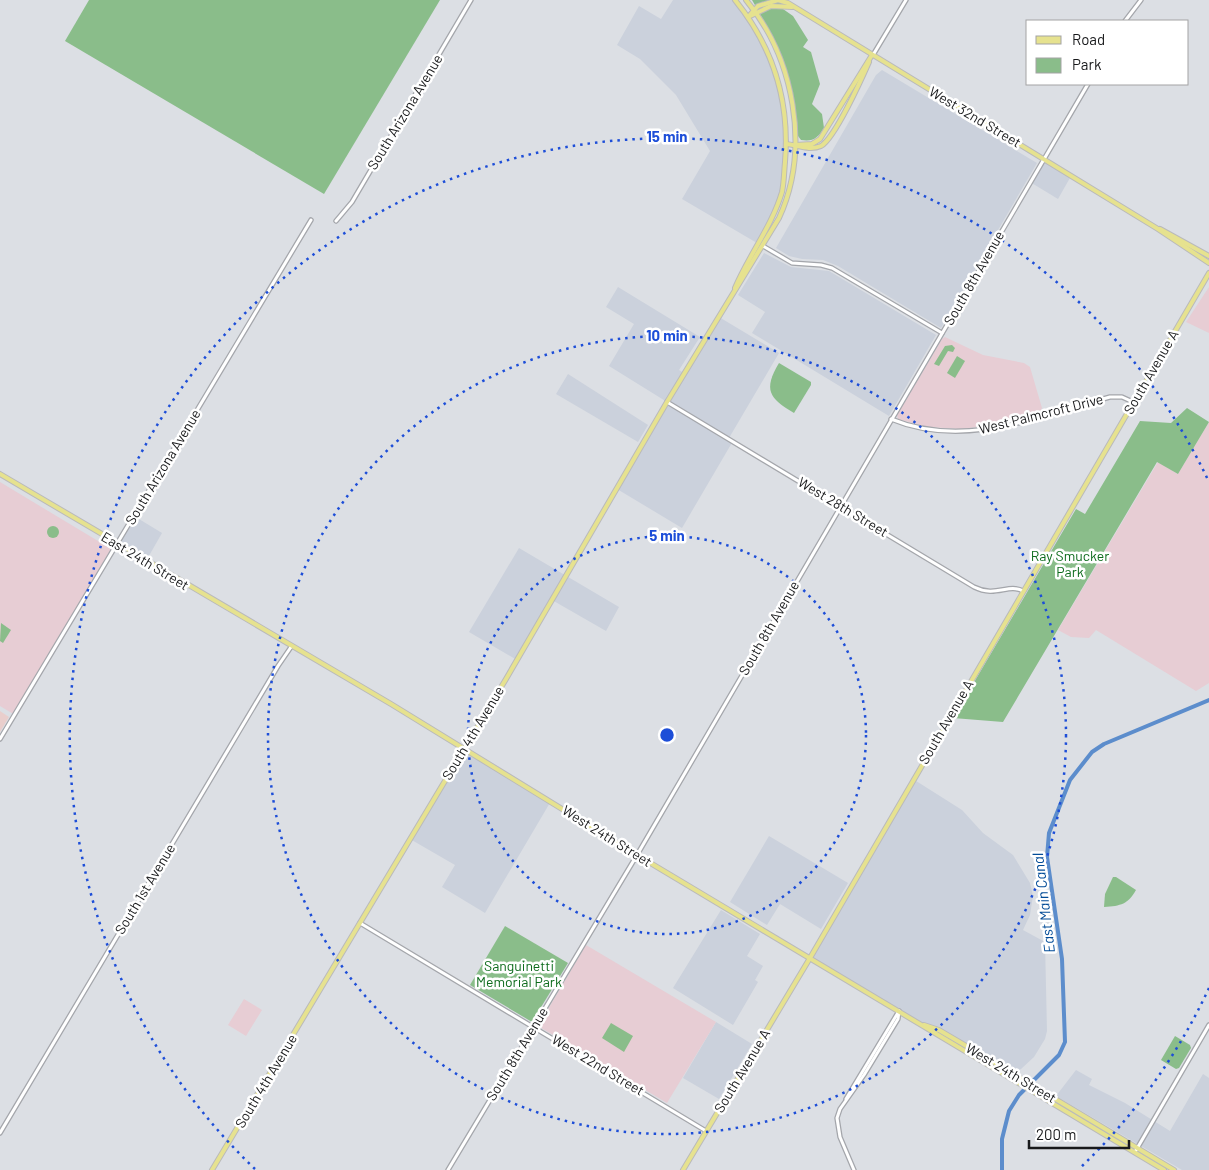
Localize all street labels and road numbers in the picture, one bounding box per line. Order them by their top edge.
street label: South Arizona Avenue [363,51,446,173]
street label: West 32nd Street [926,82,1024,151]
street label: South 8th Avenue [940,228,1007,328]
street label: South Avenue A [1120,326,1182,417]
street label: West Palmcroft Drive [977,390,1105,437]
street label: South Arizona Avenue [121,406,204,528]
street label: West 28th Street [795,473,891,540]
street label: East 24th Street [98,528,192,593]
street label: South 8th Avenue [735,578,802,678]
street label: South Avenue A [915,676,977,767]
street label: South 4th Avenue [438,683,507,783]
street label: West 24th Street [559,801,655,870]
street label: South 1st Avenue [111,840,178,937]
street label: South 8th Avenue [482,1004,551,1104]
street label: South Avenue A [710,1025,773,1116]
street label: West 22nd Street [549,1030,648,1099]
street label: South 4th Avenue [231,1031,300,1131]
street label: West 24th Street [963,1039,1060,1106]

